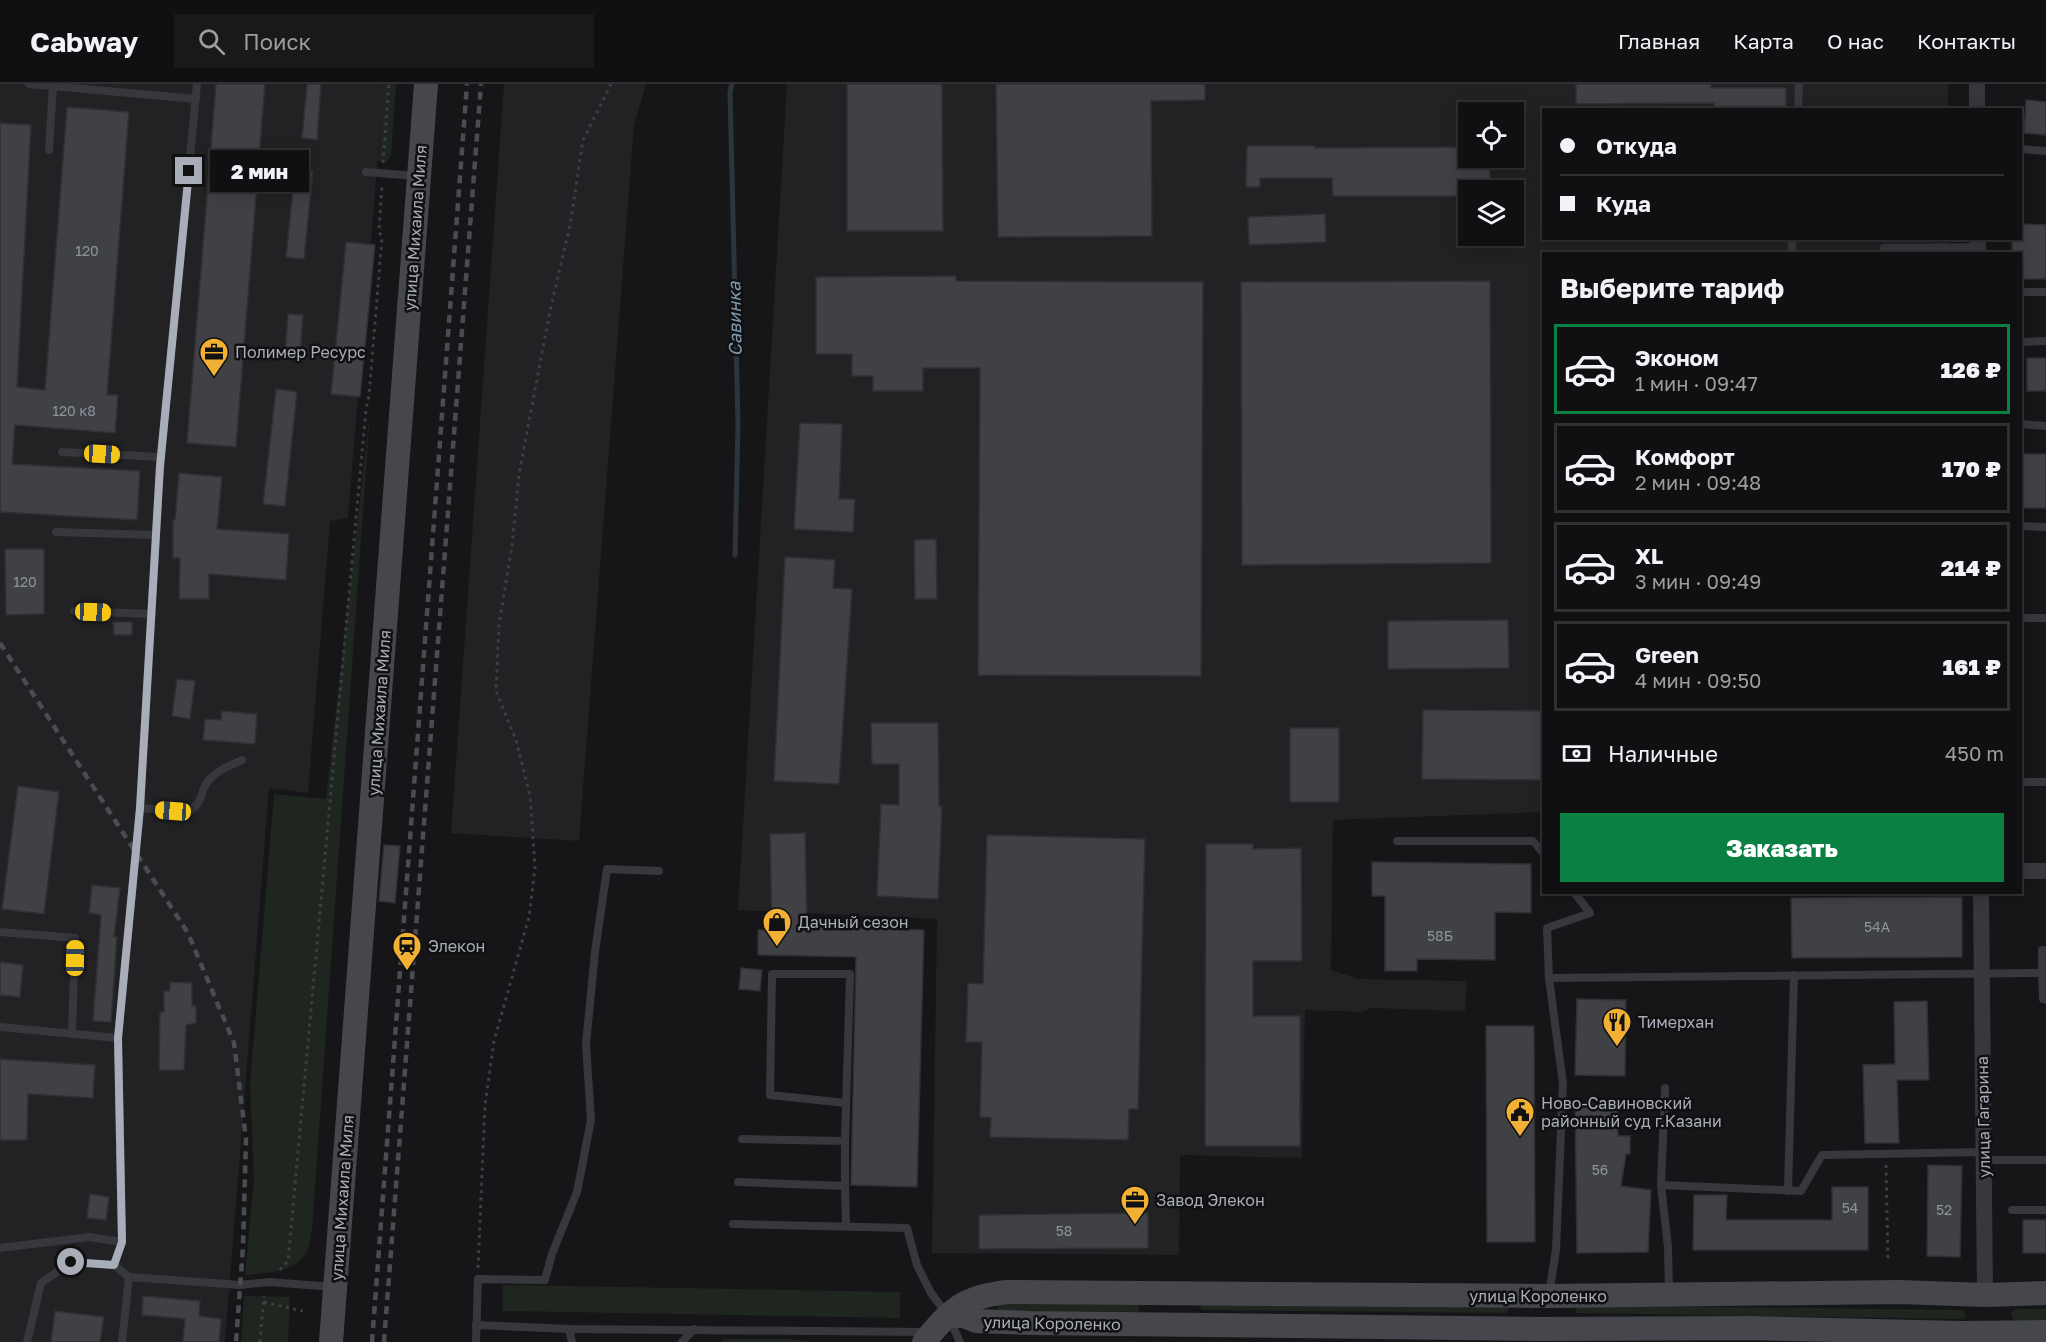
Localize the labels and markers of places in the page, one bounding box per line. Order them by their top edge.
office icon: Полимер Ресурс [198,336,230,378]
place label: Полимер Ресурс [235,342,366,362]
shop icon: Дачный сезон [761,906,793,948]
place label: Дачный сезон [798,912,909,932]
station icon: Элекон [391,930,423,972]
place label: Элекон [428,936,485,956]
restaurant icon: Тимерхан [1601,1006,1633,1048]
place label: Тимерхан [1638,1012,1714,1032]
place label: Ново-Савиновский районный суд г.Казани [1541,1093,1722,1131]
public building icon: Ново-Савиновский районный суд г.Казани [1504,1096,1536,1138]
office icon: Завод Элекон [1119,1184,1151,1226]
place label: Завод Элекон [1156,1190,1265,1210]

